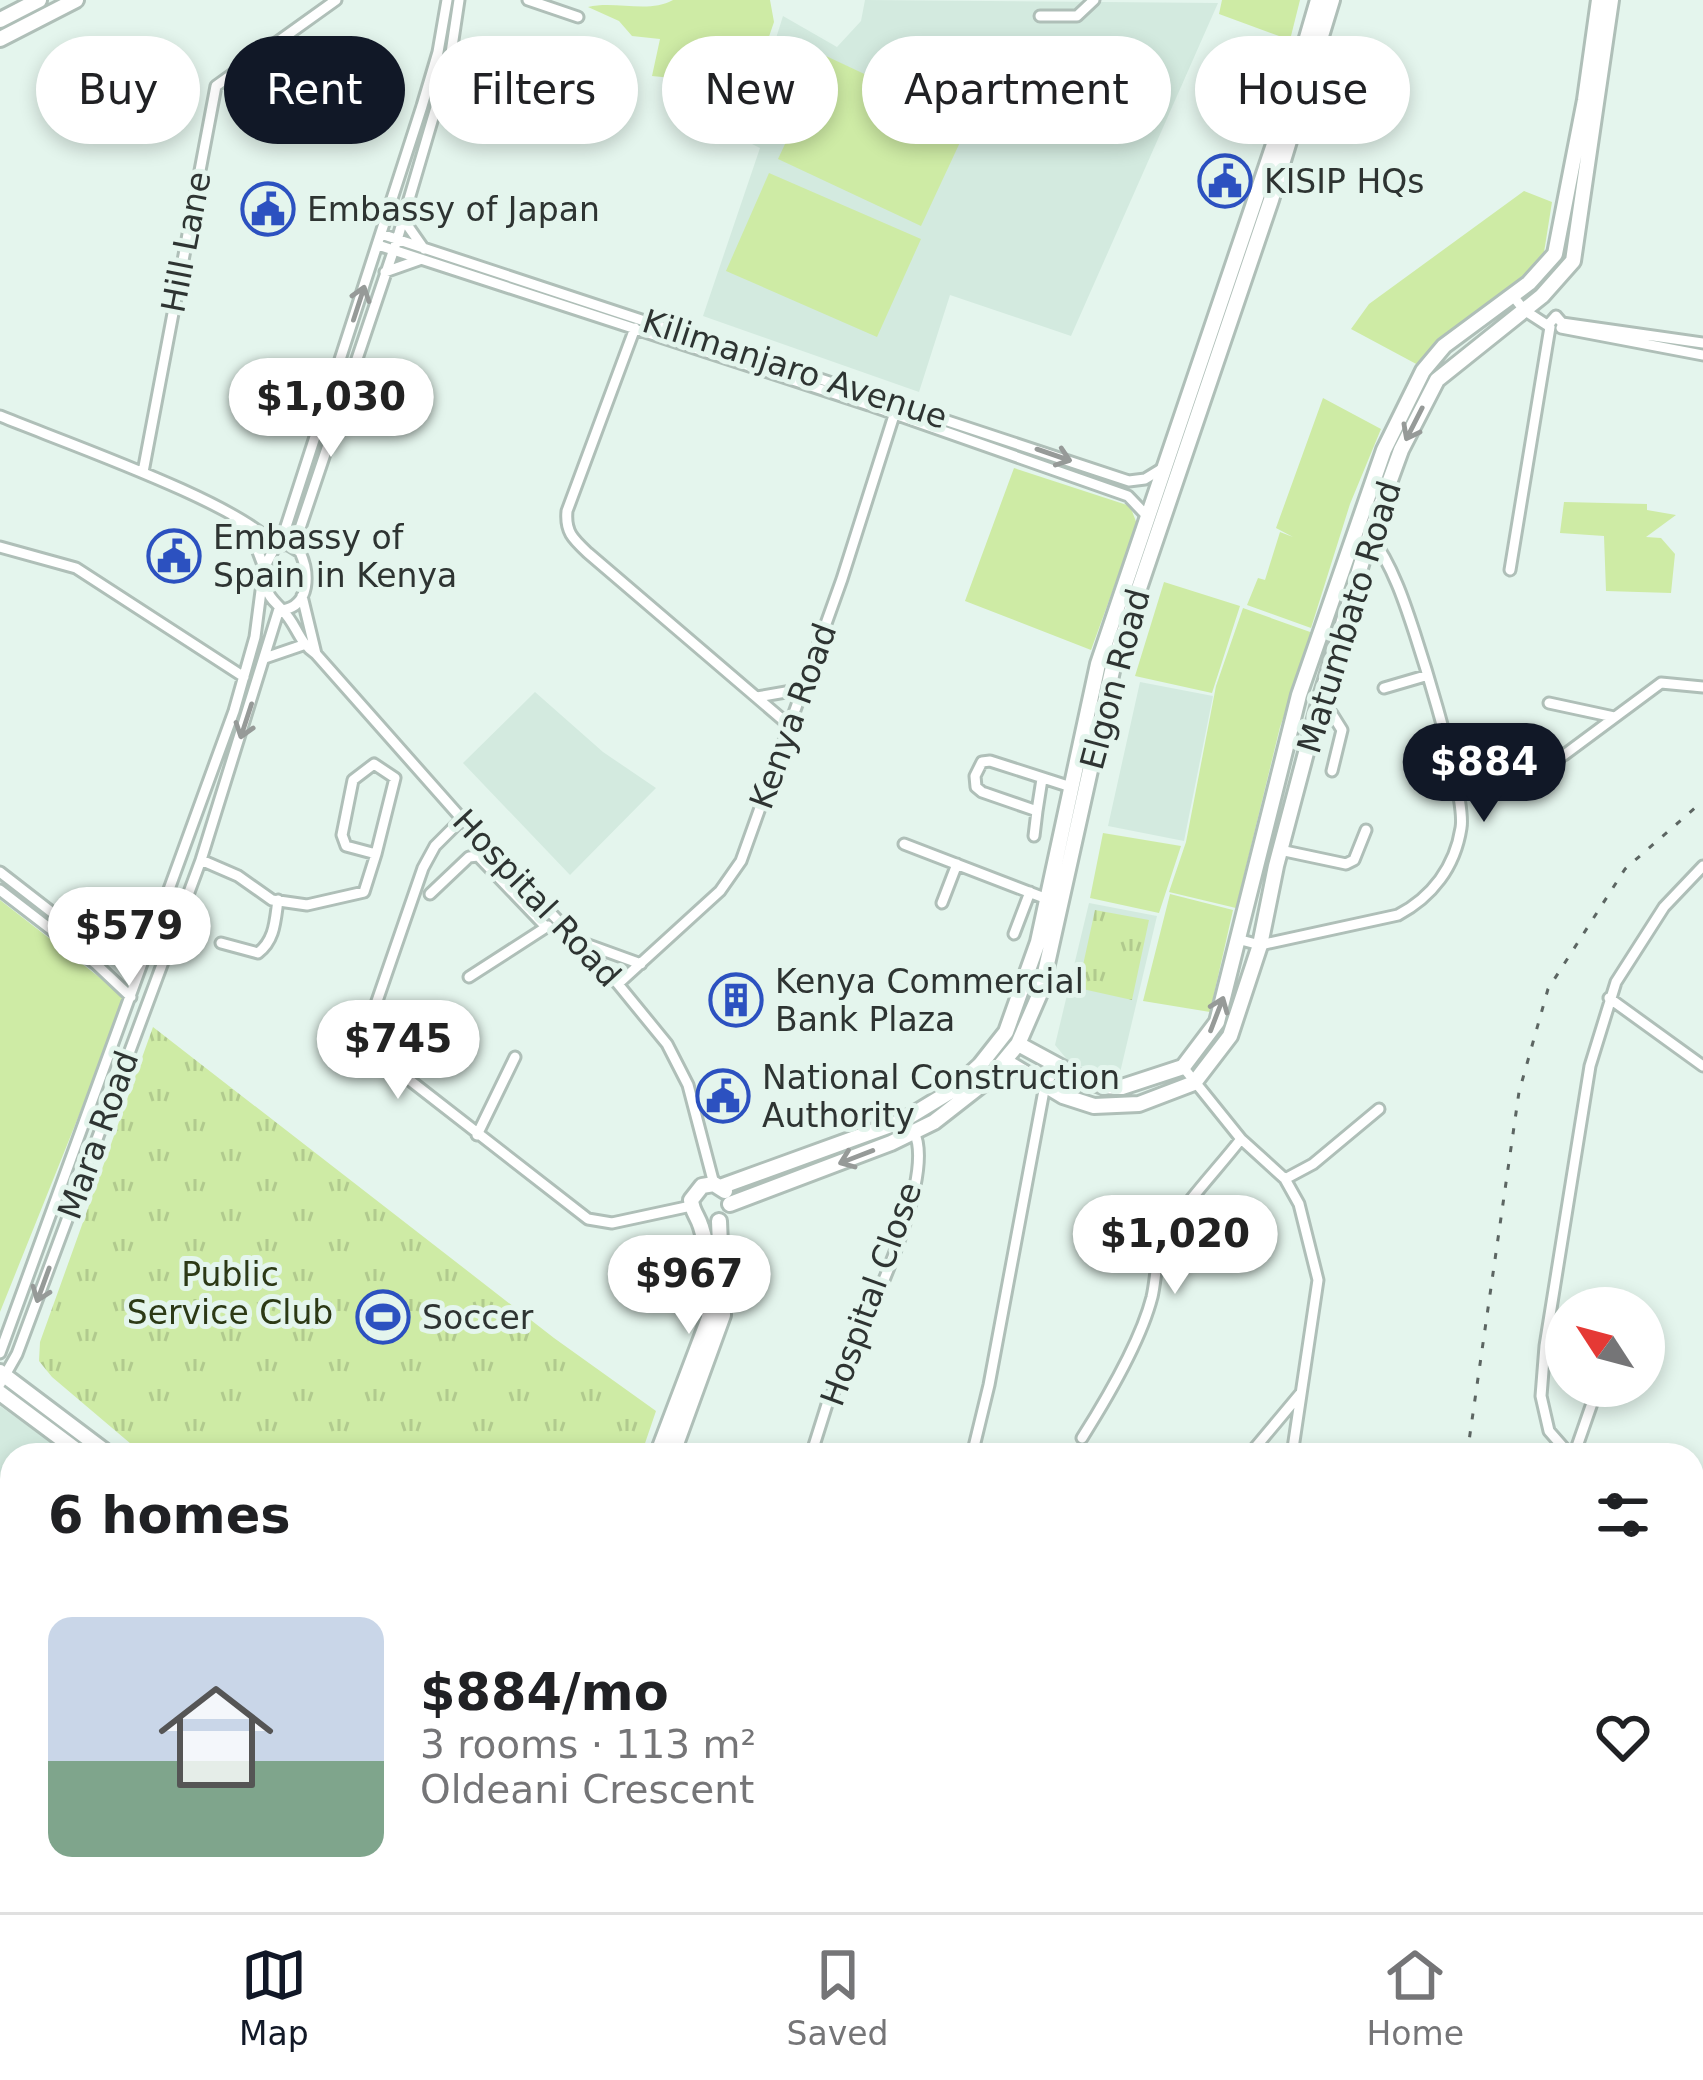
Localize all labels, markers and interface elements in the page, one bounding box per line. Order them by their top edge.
chip: Buy [36,36,200,144]
chip: Rent [224,36,405,144]
chip: Filters [429,36,638,144]
chip: New [662,36,838,144]
chip: Apartment [862,36,1171,144]
chip: House [1195,36,1410,144]
public building icon: KISIP HQs [1197,153,1253,209]
place label: KISIP HQs [1264,162,1424,201]
street label: Hill Lane [153,168,219,316]
public building icon: Embassy of Japan [240,181,296,237]
place label: Embassy of Japan [307,190,600,229]
one-way arrow [350,285,372,323]
street label: Kilimanjaro Avenue [638,301,952,437]
pin: $1,030 [233,358,429,460]
text: $1,030 [256,374,406,419]
one-way arrow [1402,406,1425,442]
one-way arrow [1034,446,1072,468]
street label: Matumbato Road [1289,476,1409,758]
place label: Embassy of Spain in Kenya [213,518,457,595]
public building icon: Embassy of Spain in Kenya [146,528,202,584]
street label: Elgon Road [1072,584,1158,774]
street label: Kenya Road [741,618,845,814]
one-way arrow [233,701,255,739]
pin: $884 [1413,723,1555,825]
text: $884 [1430,739,1538,784]
street label: Hospital Road [445,801,629,995]
pin: $579 [58,887,200,989]
text: $579 [75,903,183,948]
place label: Kenya Commercial Bank Plaza [775,962,1084,1039]
building icon: Kenya Commercial Bank Plaza [708,972,764,1028]
one-way arrow [1208,996,1230,1033]
pin: $745 [327,1000,469,1102]
text: $745 [344,1016,452,1061]
street label: Mara Road [50,1046,146,1224]
place label: National Construction Authority [762,1058,1120,1135]
public building icon: National Construction Authority [695,1068,751,1124]
one-way arrow [838,1147,875,1169]
street label: Hospital Close [812,1177,930,1411]
pin: $1,020 [1077,1195,1273,1297]
text: $1,020 [1100,1211,1250,1256]
pin: $967 [618,1235,760,1337]
text: $967 [635,1251,743,1296]
park label: Public Service Club [127,1255,333,1332]
one-way arrow [30,1266,52,1303]
north arrow [1545,1287,1665,1407]
map controls [1545,1287,1665,1407]
sports icon: Soccer [355,1289,411,1345]
place label: Soccer [422,1298,534,1337]
icon: filters [1590,1482,1656,1548]
text: 6 homes [48,1486,291,1545]
text: $884/mo [420,1663,669,1722]
icon: home [144,1665,288,1809]
icon: heart [1590,1704,1656,1770]
text: 3 rooms · 113 m² [420,1722,756,1767]
text: Oldeani Crescent [420,1767,754,1812]
tab: Map [239,1942,309,2053]
tab: Saved [787,1942,889,2053]
tab: Home [1367,1942,1464,2053]

